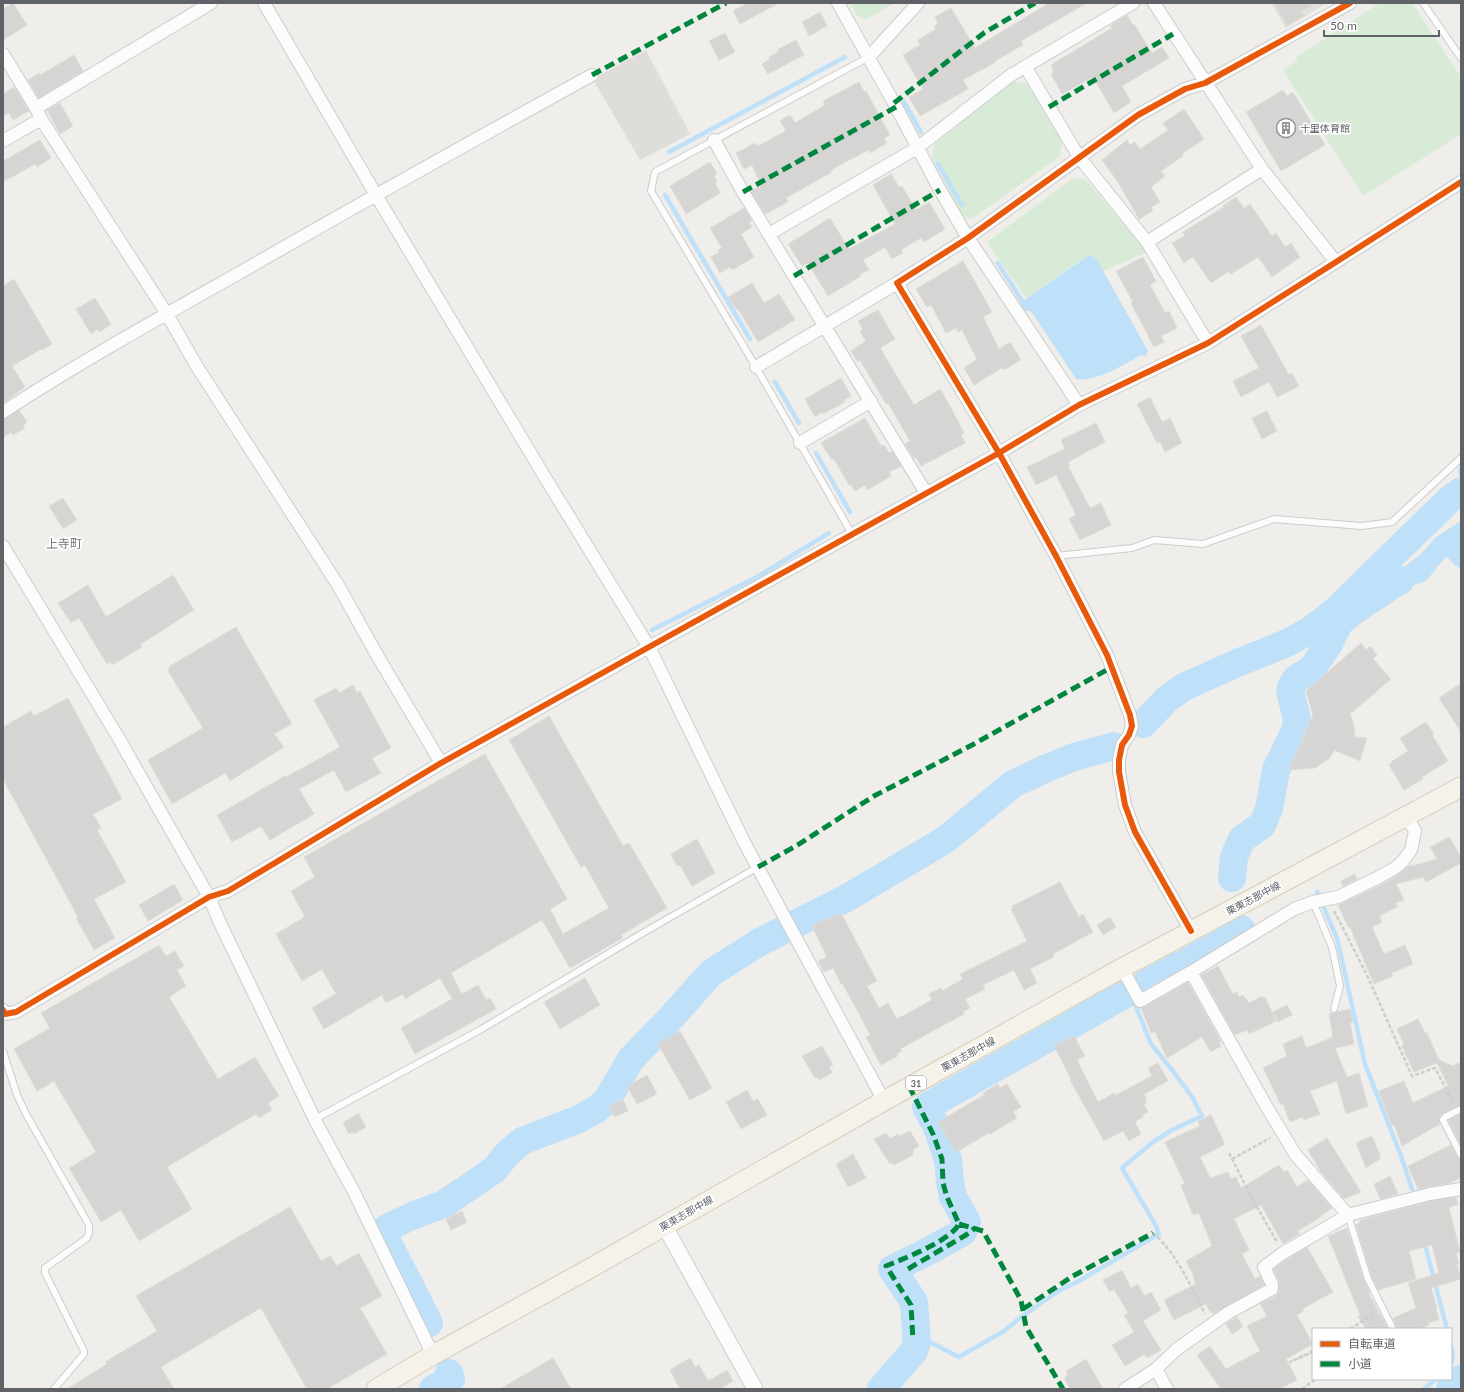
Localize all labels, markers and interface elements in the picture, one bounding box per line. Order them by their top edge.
scale bar [1324,12,1439,38]
text: 50 m [1330,18,1357,33]
building icon: 十里体育館 [1275,117,1297,139]
place label: 十里体育館 [1300,122,1350,134]
district label: 上寺町 [46,536,82,551]
street label: 栗東志那中線 [1224,879,1282,917]
street label: 栗東志那中線 [939,1034,997,1074]
road number: 31 [906,1076,926,1090]
street label: 栗東志那中線 [657,1193,715,1233]
legend [1312,1328,1452,1380]
text: 自転車道 [1348,1336,1396,1351]
text: 小道 [1348,1356,1372,1371]

